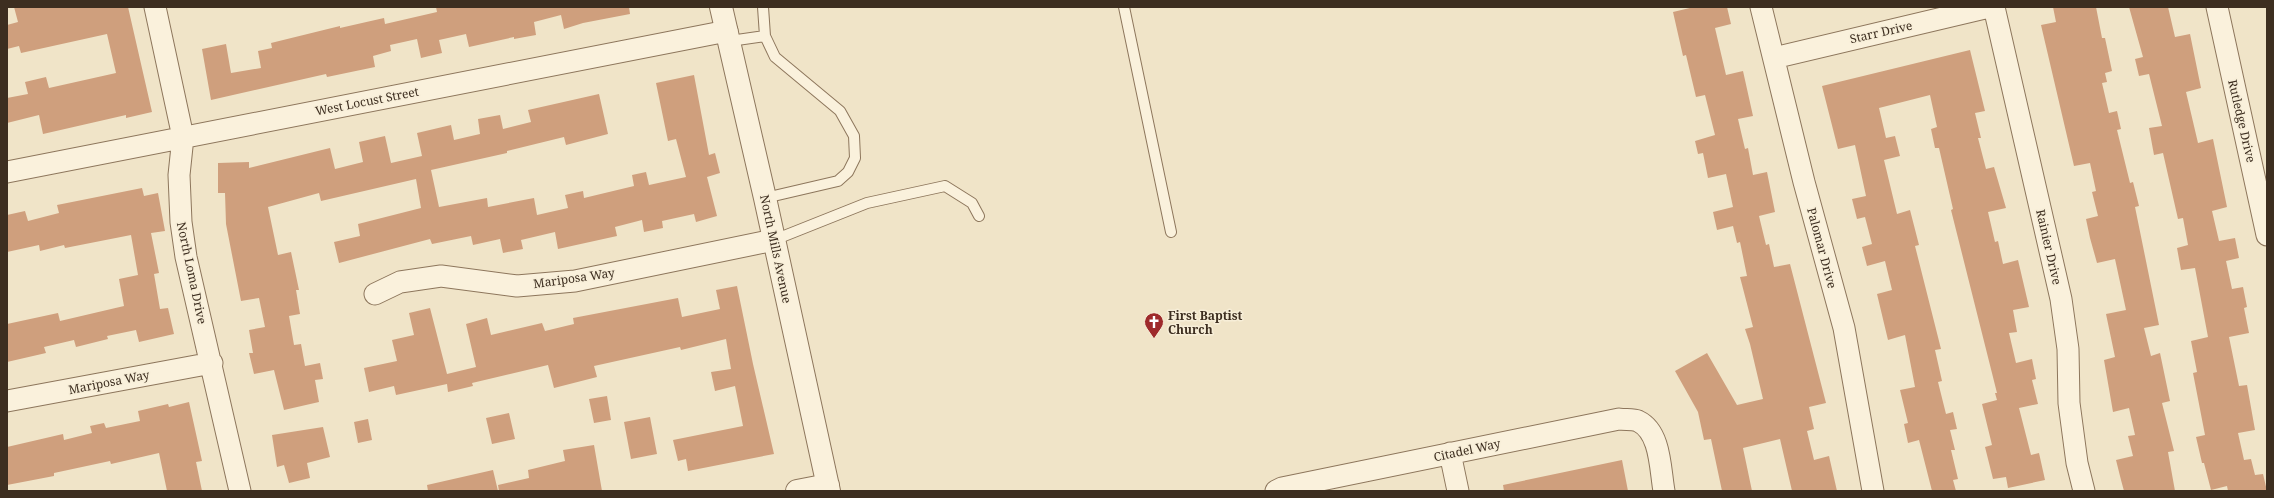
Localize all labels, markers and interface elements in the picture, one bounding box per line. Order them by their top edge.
street label: Starr Drive [1848,17,1914,47]
street label: Rutledge Drive [2224,78,2260,164]
street label: West Locust Street [314,83,420,119]
street label: North Mills Avenue [756,193,796,305]
street label: Palomar Drive [1803,206,1841,290]
street label: Rainier Drive [2032,208,2066,286]
street label: North Loma Drive [173,220,211,326]
street label: Mariposa Way [532,264,616,292]
place label: First Baptist Church [1168,307,1243,338]
church icon: First Baptist Church [1143,311,1165,339]
street label: Mariposa Way [67,366,151,398]
street label: Citadel Way [1432,435,1502,465]

